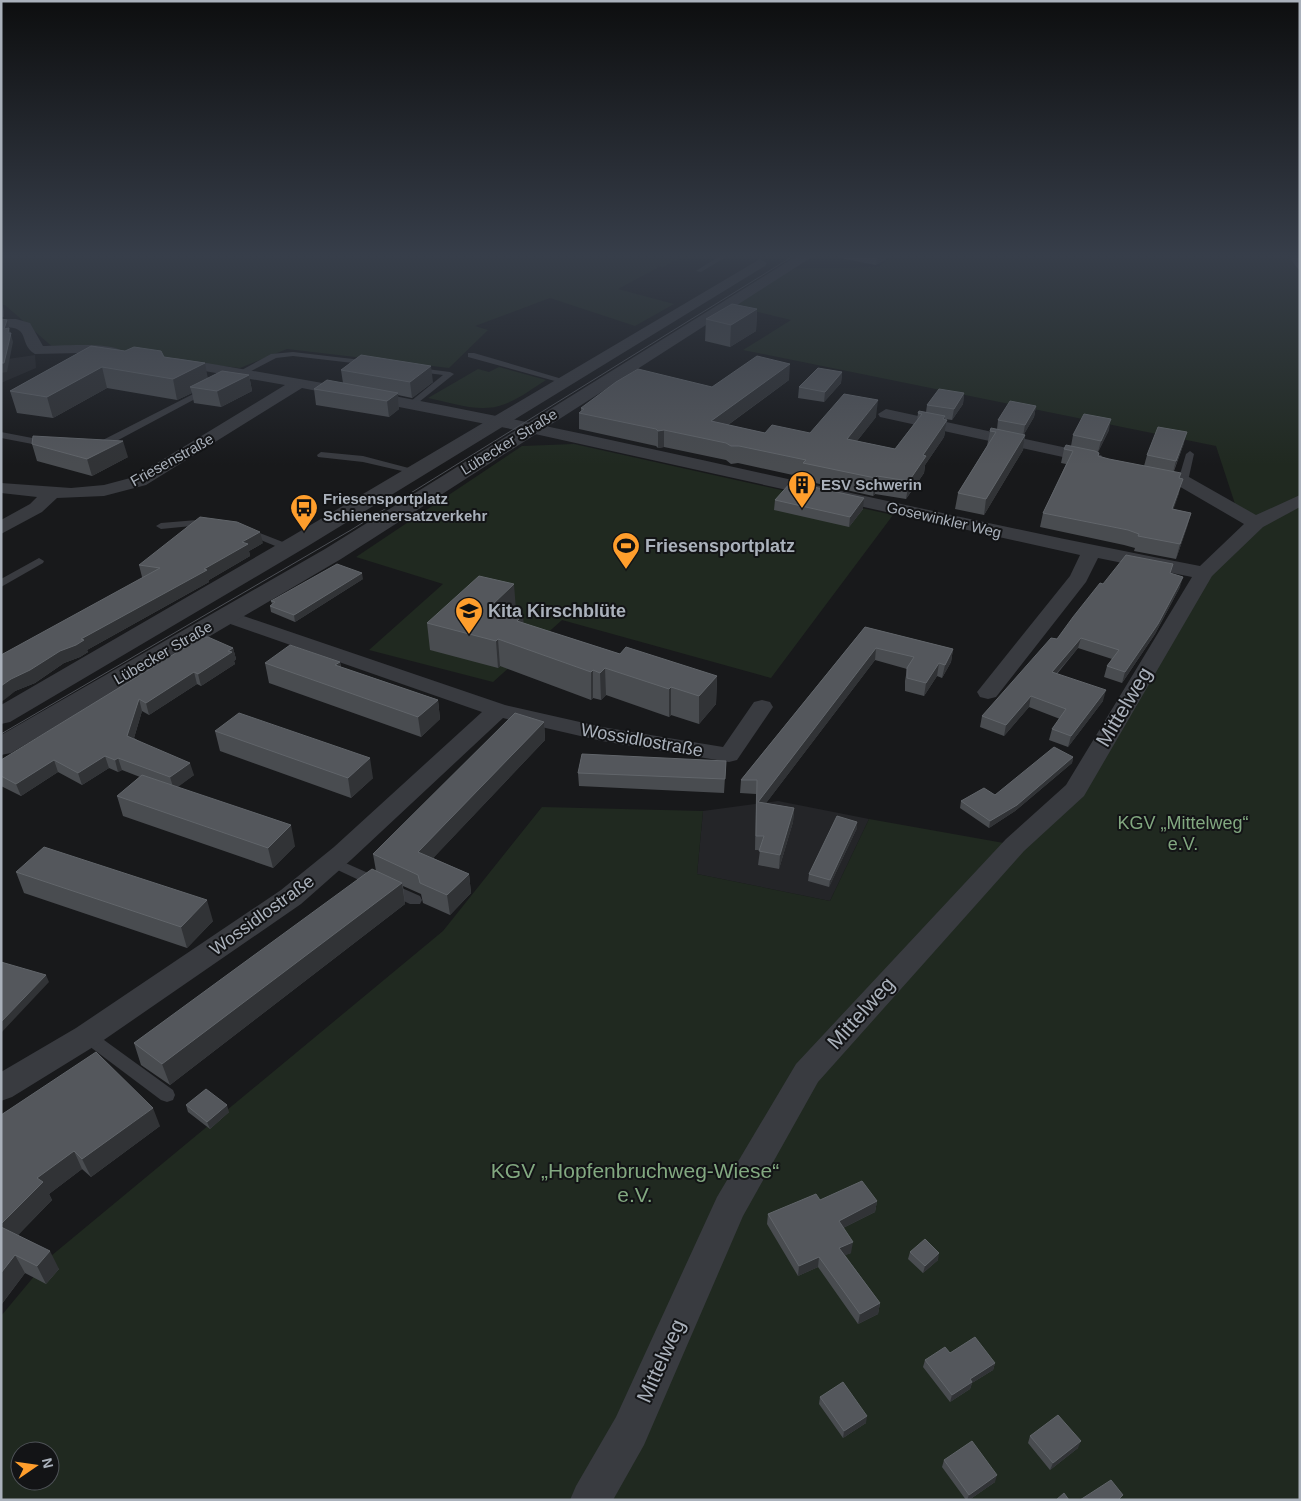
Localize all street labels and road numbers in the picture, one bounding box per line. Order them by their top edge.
street label: Lübecker Straße [457,405,560,478]
street label: Friesenstraße [127,430,216,489]
street label: Gosewinkler Weg [885,498,1003,541]
street label: Lübecker Straße [110,617,215,688]
street label: Mittelweg [1091,663,1156,751]
street label: Wossidlostraße [579,719,705,761]
street label: Wossidlostraße [206,871,318,959]
street label: Mittelweg [822,972,899,1053]
street label: Mittelweg [632,1316,689,1406]

